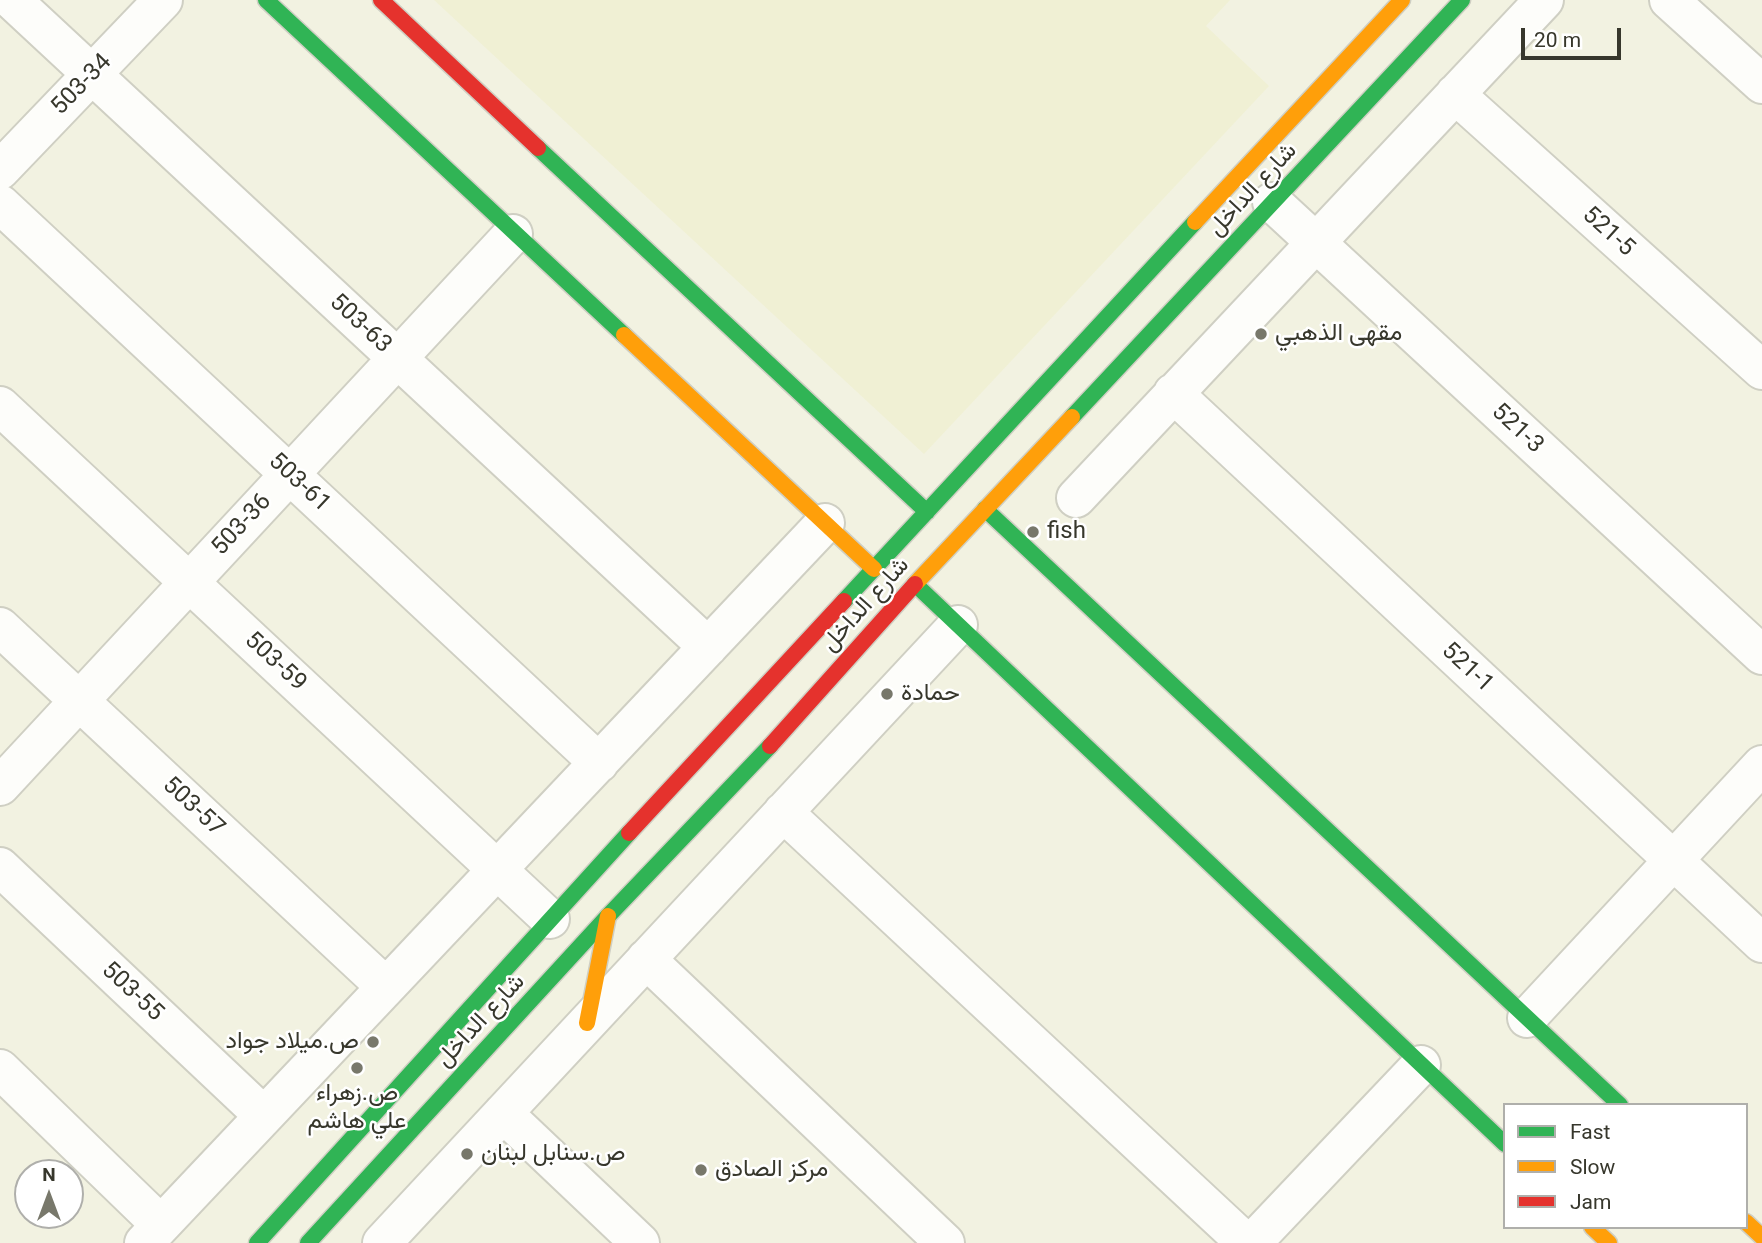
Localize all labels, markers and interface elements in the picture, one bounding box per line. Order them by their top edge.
scale bar [1524,14,1624,58]
text: 20 m [1534,28,1581,52]
street label: 503-34 [46,48,118,122]
street label: شارع الداخل [1203,137,1303,243]
street label: 521-5 [1576,201,1640,263]
street label: 503-63 [323,288,397,360]
place label: مقهى الذهبي [1275,320,1402,348]
marker: مقهى الذهبي [1253,326,1269,342]
street label: 521-3 [1485,398,1549,460]
street label: 503-61 [262,447,336,519]
street label: 503-36 [206,488,278,562]
place label: fish [1047,518,1086,546]
marker: fish [1025,524,1041,540]
street label: شارع الداخل [816,552,916,658]
street label: 503-59 [238,626,312,698]
street label: 521-1 [1435,637,1499,699]
place label: حمادة [901,680,960,708]
marker: حمادة [879,686,895,702]
street label: 503-57 [156,771,230,843]
street label: 503-55 [95,956,169,1028]
street label: شارع الداخل [431,968,531,1074]
place label: ص.ميلاد جواد [226,1028,359,1056]
marker: ص.ميلاد جواد [365,1034,381,1050]
marker: ص.زهراء علي هاشم [349,1060,365,1076]
place label: ص.زهراء علي هاشم [308,1080,406,1136]
legend [1503,1103,1748,1229]
text: Fast [1570,1120,1610,1144]
place label: ص.سنابل لبنان [481,1140,626,1168]
marker: ص.سنابل لبنان [459,1146,475,1162]
text: Slow [1570,1155,1615,1179]
place label: مركز الصادق [715,1156,828,1184]
north arrow [14,1159,84,1229]
marker: مركز الصادق [693,1162,709,1178]
text: N [42,1163,56,1186]
text: Jam [1570,1190,1611,1214]

